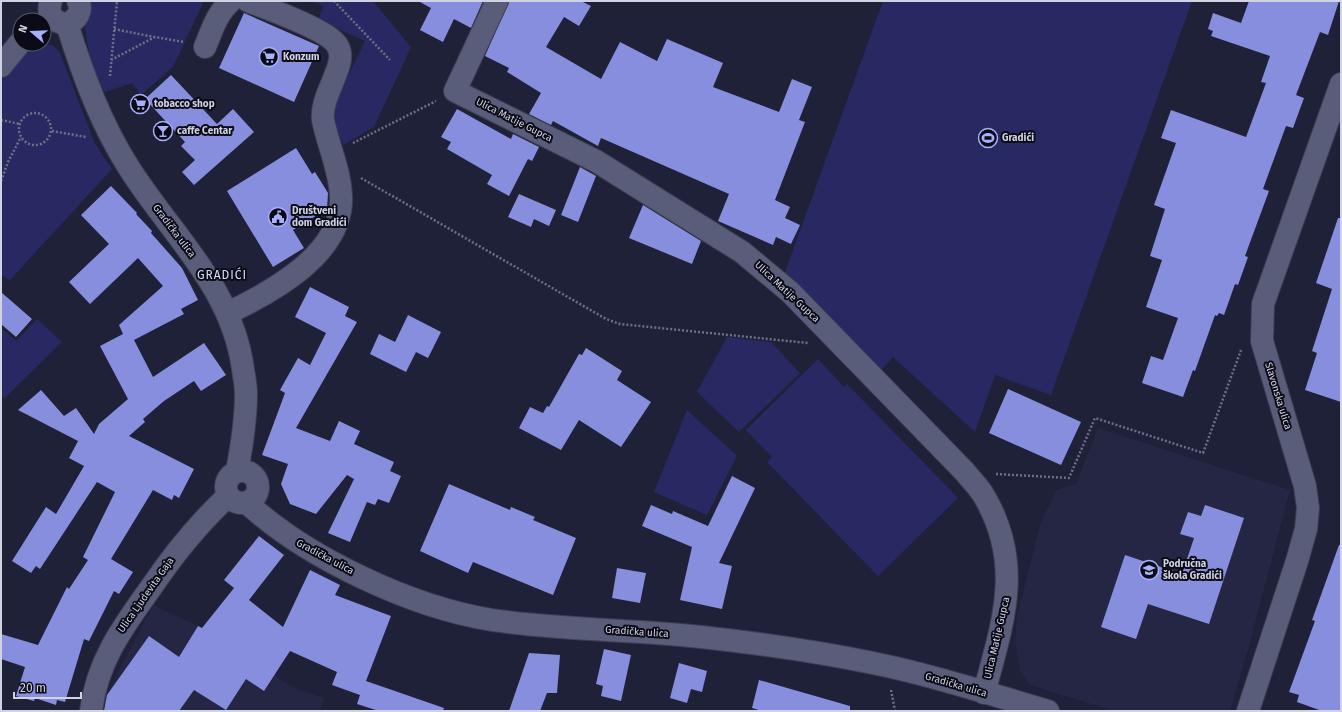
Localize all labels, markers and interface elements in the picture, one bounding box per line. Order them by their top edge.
north arrow [12,12,52,52]
text: N [16,23,30,34]
supermarket icon: Konzum [258,46,280,68]
place label: Konzum [283,51,319,63]
supermarket icon: tobacco shop [129,93,151,115]
street label: Ulica Matije Gupca [474,96,554,144]
place label: tobacco shop [154,98,215,110]
bar icon: caffe Centar [152,120,174,142]
place label: caffe Centar [177,125,233,137]
sports icon: Gradići [977,127,999,149]
place label: Gradići [1002,131,1034,144]
street label: Gradička ulica [150,202,198,260]
place label: Društveni dom Gradići [292,204,347,229]
public building icon: Društveni dom Gradići [267,206,289,228]
street label: Ulica Matije Gupca [752,259,822,325]
district label: GRADIĆI [197,267,247,282]
street label: Slavonska ulica [1262,361,1294,431]
street label: Gradička ulica [294,537,356,577]
street label: Ulica Ljudevita Gaja [115,555,177,635]
place label: Područna škola Gradići [1163,557,1222,582]
school or university icon: Područna škola Gradići [1138,559,1160,581]
street label: Ulica Matije Gupca [982,596,1012,680]
street label: Gradička ulica [605,624,669,640]
street label: Gradička ulica [924,670,988,700]
scale bar [14,674,81,700]
text: 20 m [20,681,46,695]

